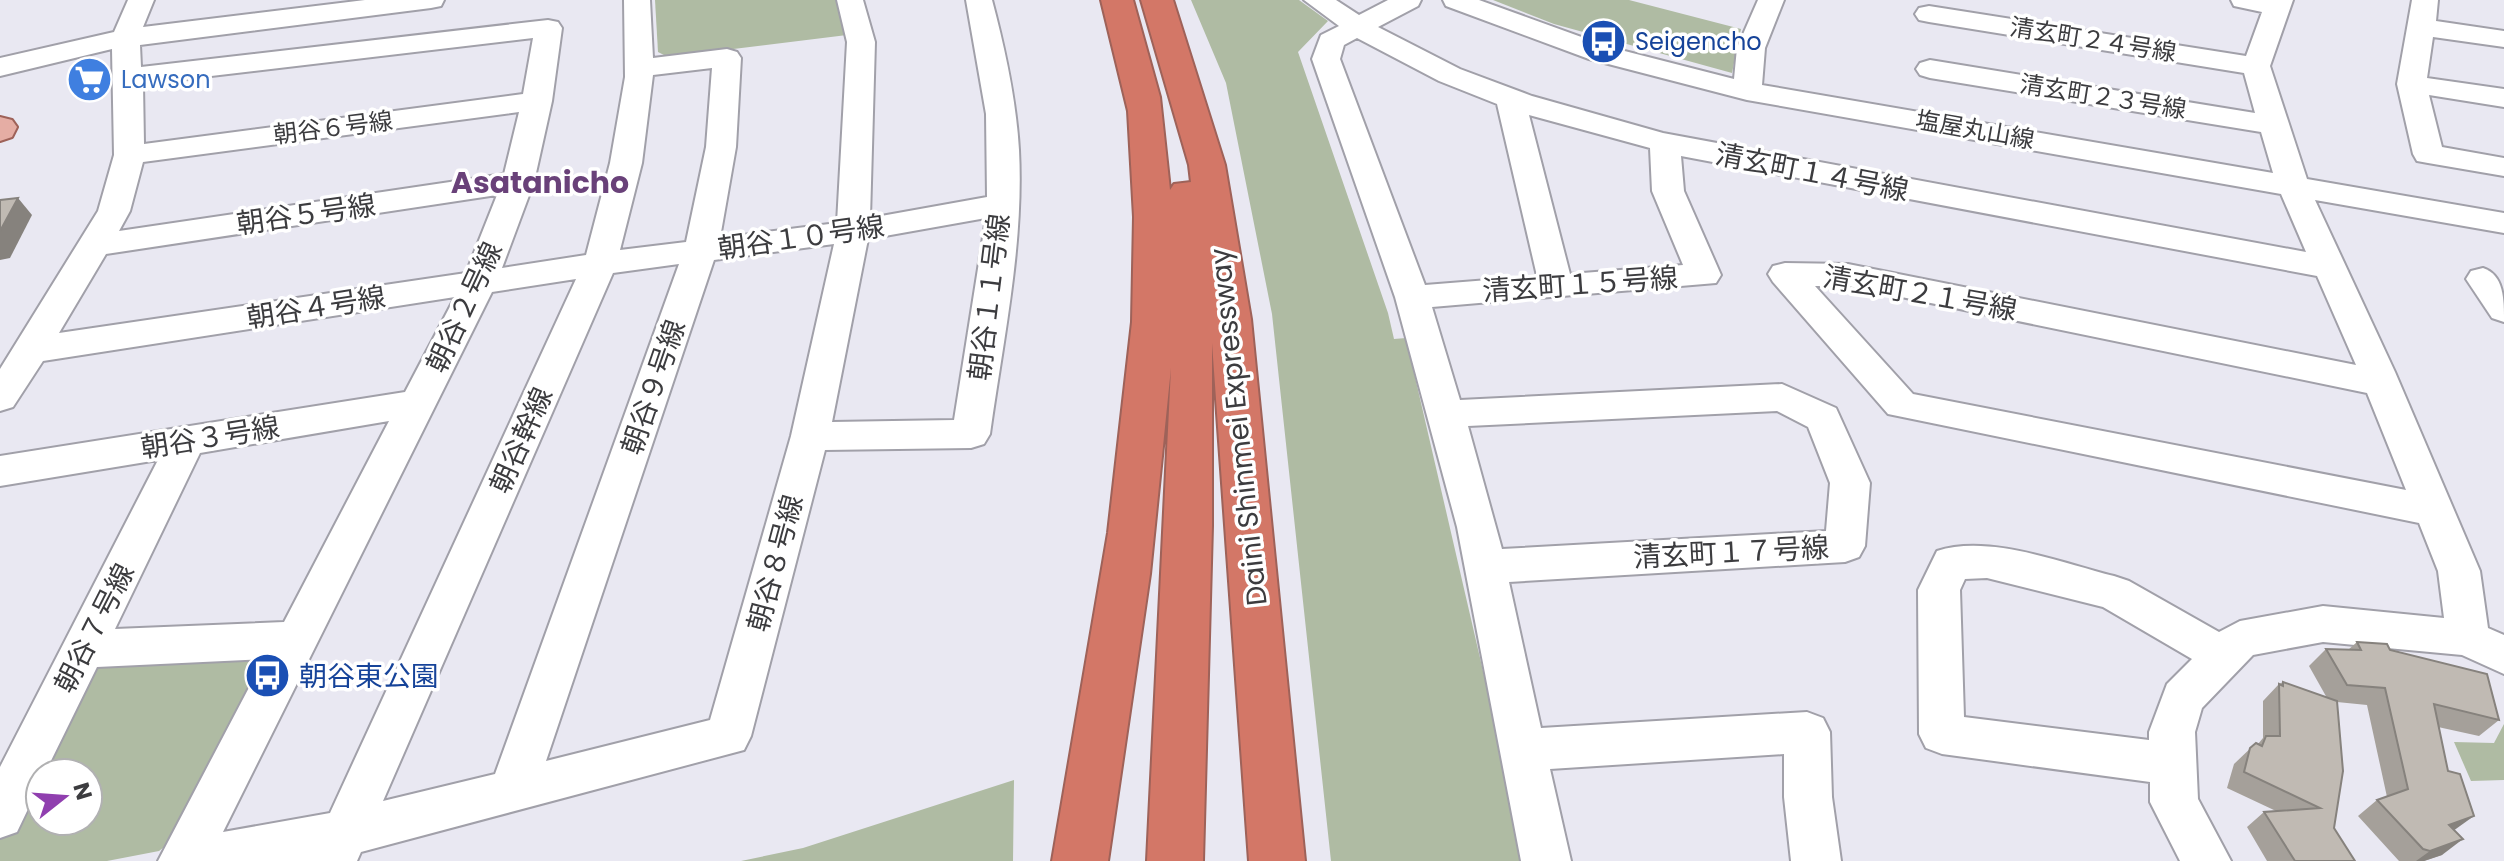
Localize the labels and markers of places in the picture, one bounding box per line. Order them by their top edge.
bus stop icon: Seigencho [1580,18,1628,66]
place label: Seigencho [1635,25,1762,58]
supermarket icon: Lawson [66,56,114,104]
place label: Lawson [121,63,211,96]
bus stop icon: 朝谷東公園 [244,652,292,700]
place label: 朝谷東公園 [299,657,439,696]

